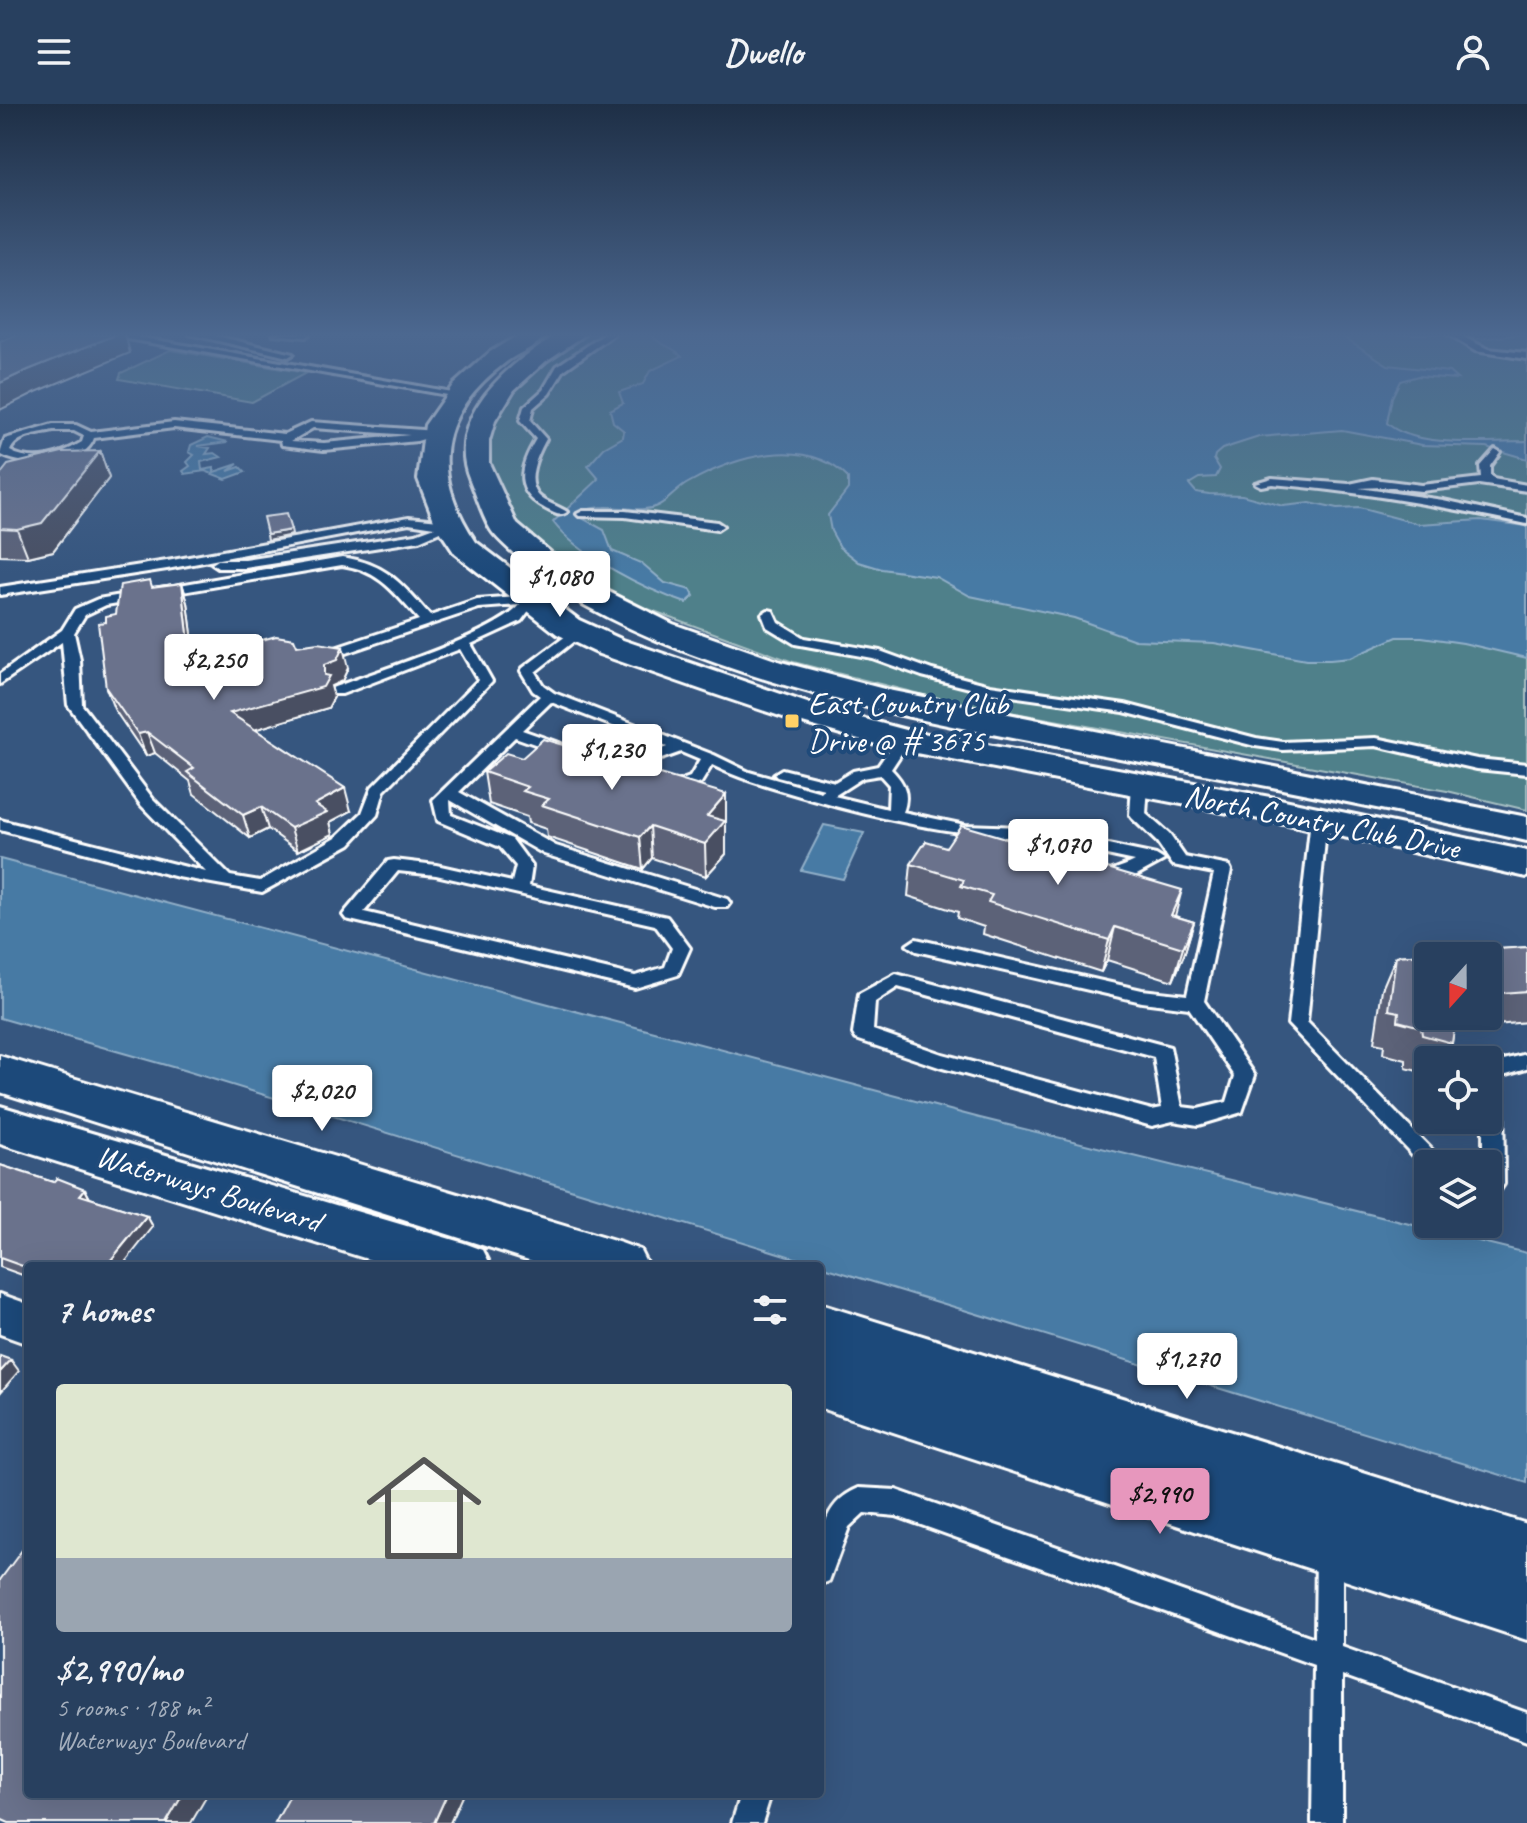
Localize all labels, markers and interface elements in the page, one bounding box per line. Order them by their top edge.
text: Dwello [724,29,803,75]
icon: menu [32,30,76,74]
icon: person [1451,30,1495,74]
pin: $1,080 [495,551,625,619]
text: $1,080 [528,560,592,593]
pin: $2,250 [149,634,279,702]
text: $2,250 [182,643,246,676]
place label: East Country Club Drive @ # 3675 [808,683,1010,761]
marker: East Country Club Drive @ # 3675 [783,712,801,730]
pin: $1,230 [547,724,677,792]
text: $1,230 [580,733,644,766]
street label: North Country Club Drive [1181,775,1466,869]
pin: $1,070 [993,819,1123,887]
text: $1,070 [1026,828,1090,861]
north arrow [1414,942,1502,1030]
map controls [1414,942,1502,1238]
button: locate [1414,1046,1502,1134]
pin: $2,020 [257,1065,387,1133]
text: $2,020 [290,1074,354,1107]
street label: Waterways Boulevard [92,1135,330,1243]
button: layers [1414,1150,1502,1238]
icon: filters [748,1288,792,1332]
text: 7 homes [56,1289,152,1332]
pin: $1,270 [1122,1333,1252,1401]
text: $1,270 [1155,1342,1219,1375]
icon: home [352,1436,496,1580]
pin: $2,990 [1095,1468,1225,1536]
text: $2,990 [1128,1477,1192,1510]
text: $2,990/mo [56,1648,182,1691]
text: 5 rooms · 188 m² [56,1691,208,1724]
text: Waterways Boulevard [56,1724,245,1757]

